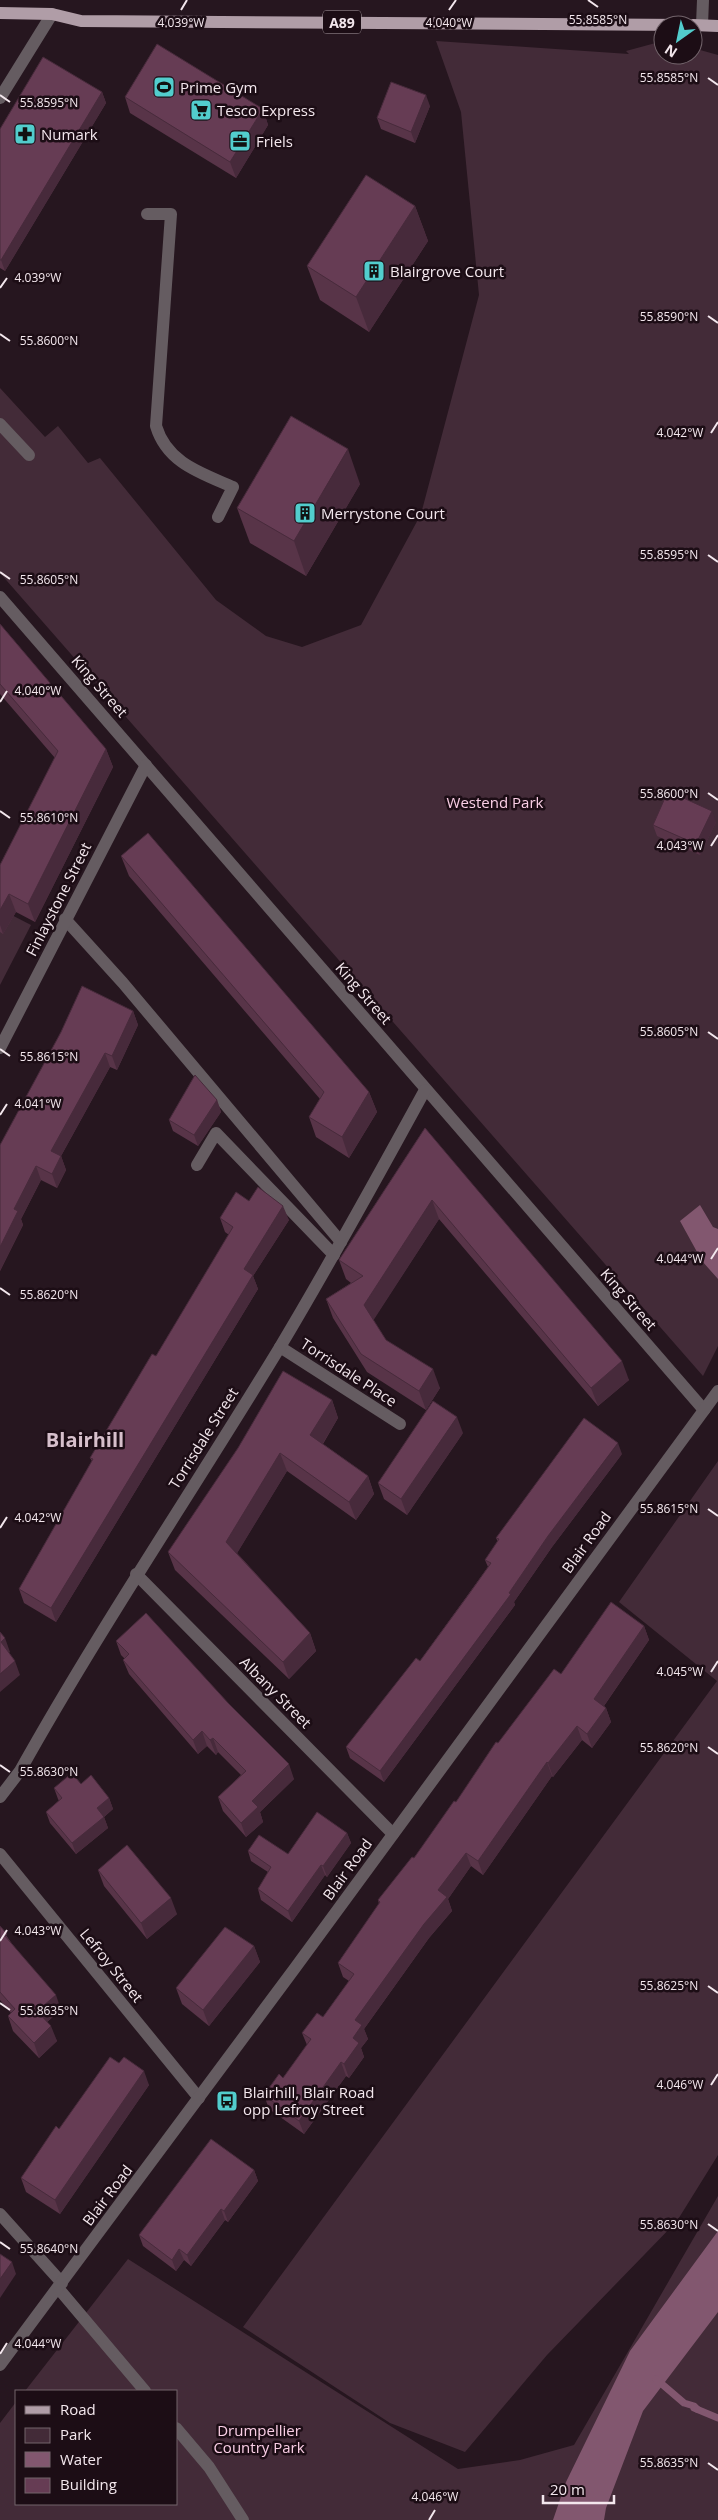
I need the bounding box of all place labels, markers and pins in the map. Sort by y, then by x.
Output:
sports icon: Prime Gym [152,75,176,99]
place label: Prime Gym [180,77,257,97]
supermarket icon: Tesco Express [189,98,213,122]
place label: Tesco Express [217,100,315,120]
pharmacy icon: Numark [13,122,37,146]
place label: Numark [41,124,98,144]
office icon: Friels [228,129,252,153]
place label: Friels [256,131,293,151]
building icon: Blairgrove Court [362,259,386,283]
place label: Blairgrove Court [390,261,504,281]
building icon: Merrystone Court [293,501,317,525]
place label: Merrystone Court [321,503,445,523]
place label: Blairhill, Blair Road opp Lefroy Street [243,2082,374,2119]
bus stop icon: Blairhill, Blair Road opp Lefroy Street [215,2089,239,2113]

